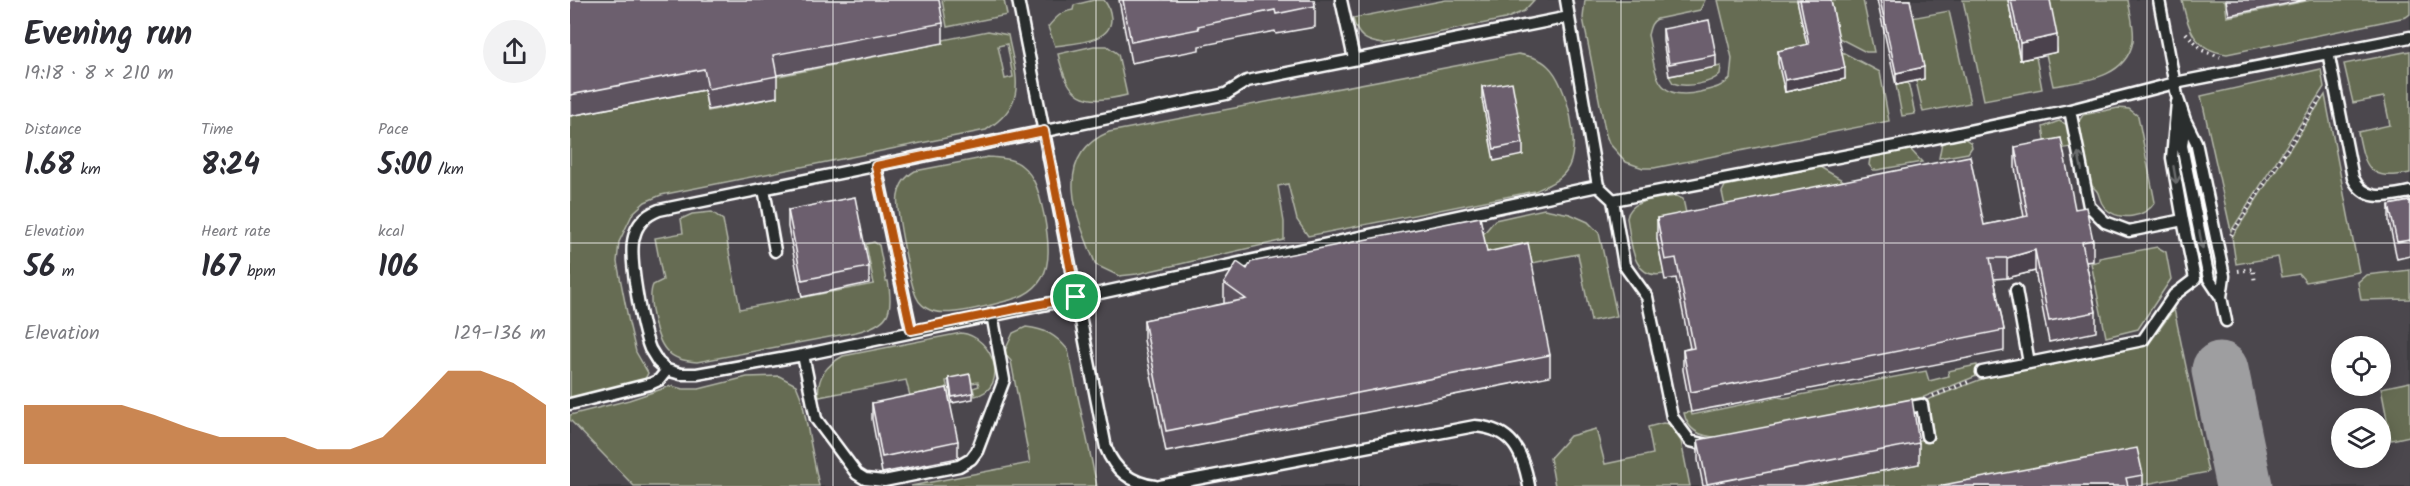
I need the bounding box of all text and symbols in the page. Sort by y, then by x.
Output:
text: Evening run [24,9,192,62]
button: share [483,20,546,83]
text: 19:18 · 8 × 210 m [24,58,174,90]
text: Distance [24,117,82,142]
text: Time [201,117,233,142]
text: Pace [378,117,409,142]
text: 1.68 [24,142,74,190]
text: 8:24 [201,142,260,190]
text: 5:00 [378,142,431,190]
one-way arrow [2074,151,2085,171]
text: km [74,157,101,182]
text: /km [431,157,464,182]
one-way arrow [2170,164,2181,184]
text: Elevation [24,219,85,244]
text: Heart rate [201,219,271,244]
text: kcal [378,219,404,244]
one-way arrow [2196,229,2207,249]
text: 56 [24,244,55,292]
text: 167 [201,244,240,292]
text: 106 [378,244,419,292]
text: m [55,259,75,284]
text: bpm [240,259,276,284]
pin [1050,271,1101,322]
icon: arrive [1059,280,1092,313]
text: Elevation [24,318,100,350]
text: 129–136 m [453,318,546,350]
map controls [2331,336,2391,468]
button: locate [2331,336,2391,396]
button: layers [2331,408,2391,468]

